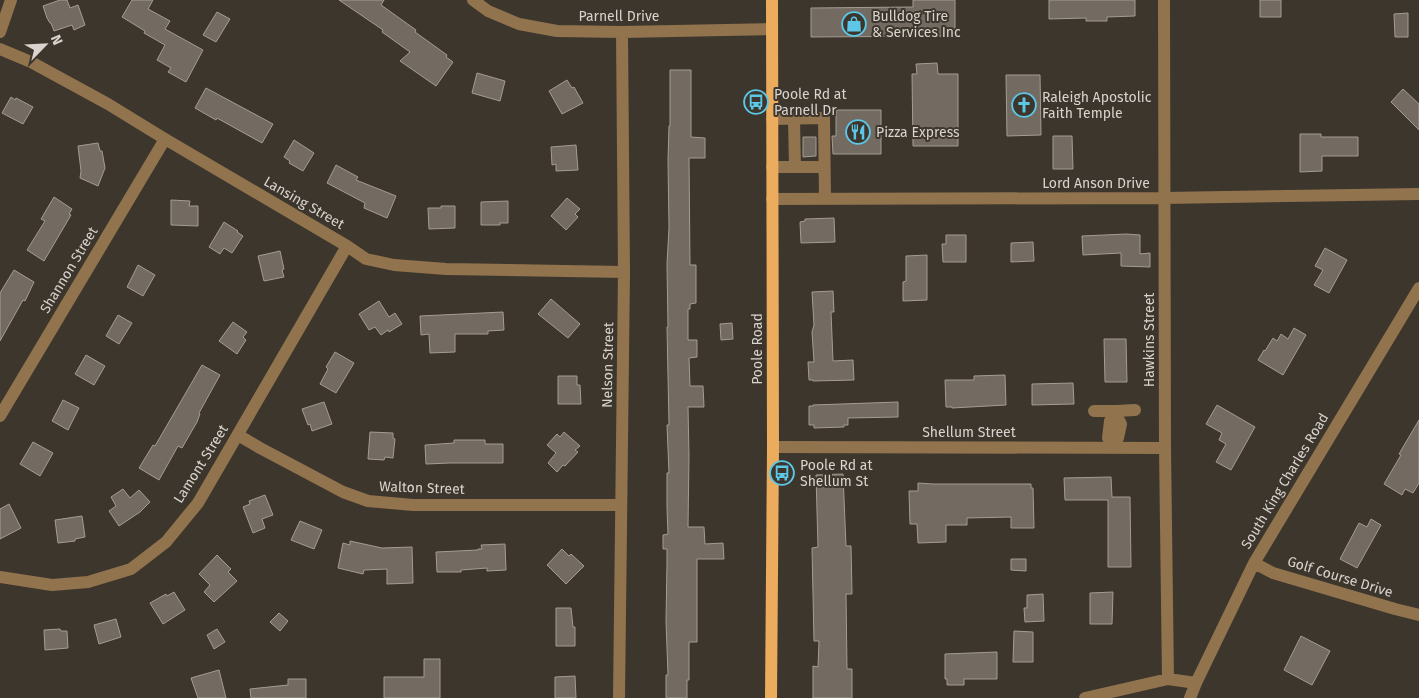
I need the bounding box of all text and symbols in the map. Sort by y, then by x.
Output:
street label: Parnell Drive [579,8,659,25]
place label: Bulldog Tire & Services Inc [872,8,961,41]
shop icon: Bulldog Tire & Services Inc [841,11,867,37]
north arrow [20,20,70,70]
text: N [47,32,66,48]
place label: Poole Rd at Parnell Dr [774,86,847,119]
bus stop icon: Poole Rd at Parnell Dr [743,89,769,115]
place label: Raleigh Apostolic Faith Temple [1042,89,1152,122]
church icon: Raleigh Apostolic Faith Temple [1011,92,1037,118]
restaurant icon: Pizza Express [845,119,871,145]
place label: Pizza Express [876,124,960,141]
street label: Lansing Street [261,173,348,233]
street label: Lord Anson Drive [1042,175,1150,192]
street label: Shannon Street [36,223,102,316]
street label: Hawkins Street [1141,292,1158,387]
street label: Poole Road [749,313,766,385]
street label: Nelson Street [599,321,617,408]
street label: South King Charles Road [1238,410,1332,552]
street label: Lamont Street [170,421,232,506]
street label: Shellum Street [922,424,1017,441]
place label: Poole Rd at Shellum St [800,457,873,490]
bus stop icon: Poole Rd at Shellum St [769,460,795,486]
street label: Walton Street [379,478,466,498]
street label: Golf Course Drive [1285,553,1395,601]

